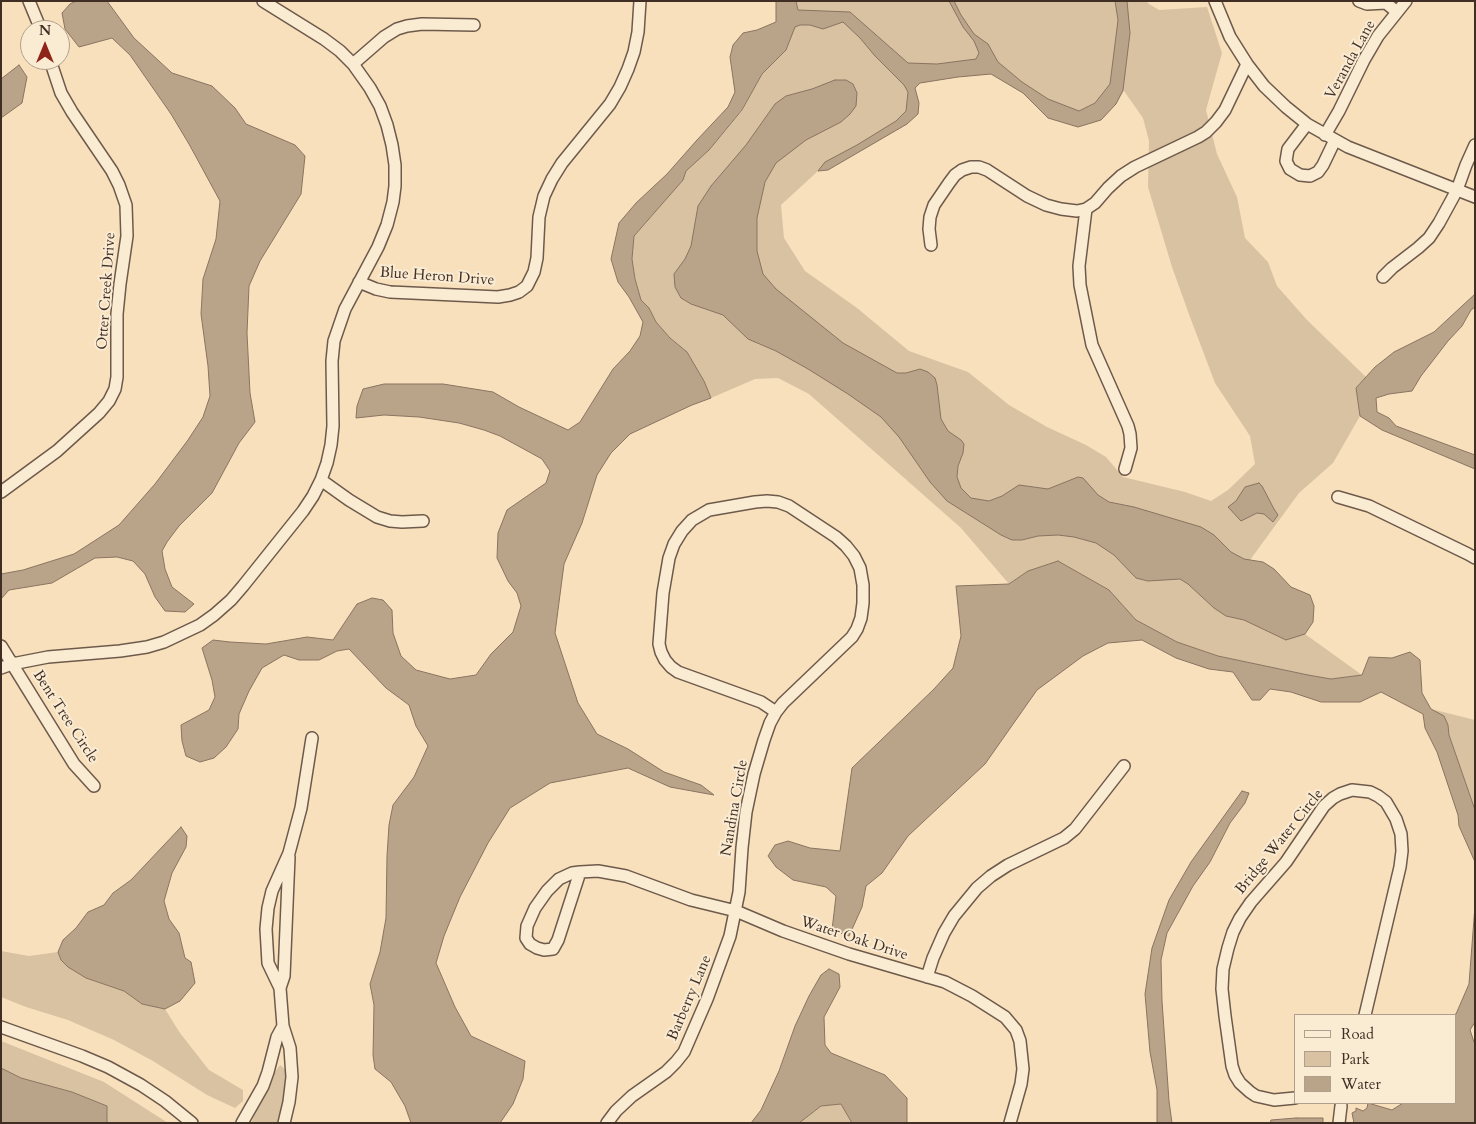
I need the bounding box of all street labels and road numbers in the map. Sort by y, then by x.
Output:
street label: Veranda Lane [1322,17,1380,103]
street label: Otter Creek Drive [94,232,120,350]
street label: Blue Heron Drive [379,264,495,290]
street label: Bent Tree Circle [28,667,102,767]
street label: Nandina Circle [718,758,752,858]
street label: Bridge Water Circle [1232,786,1328,898]
street label: Water Oak Drive [798,913,910,965]
street label: Barberry Lane [664,953,716,1043]

